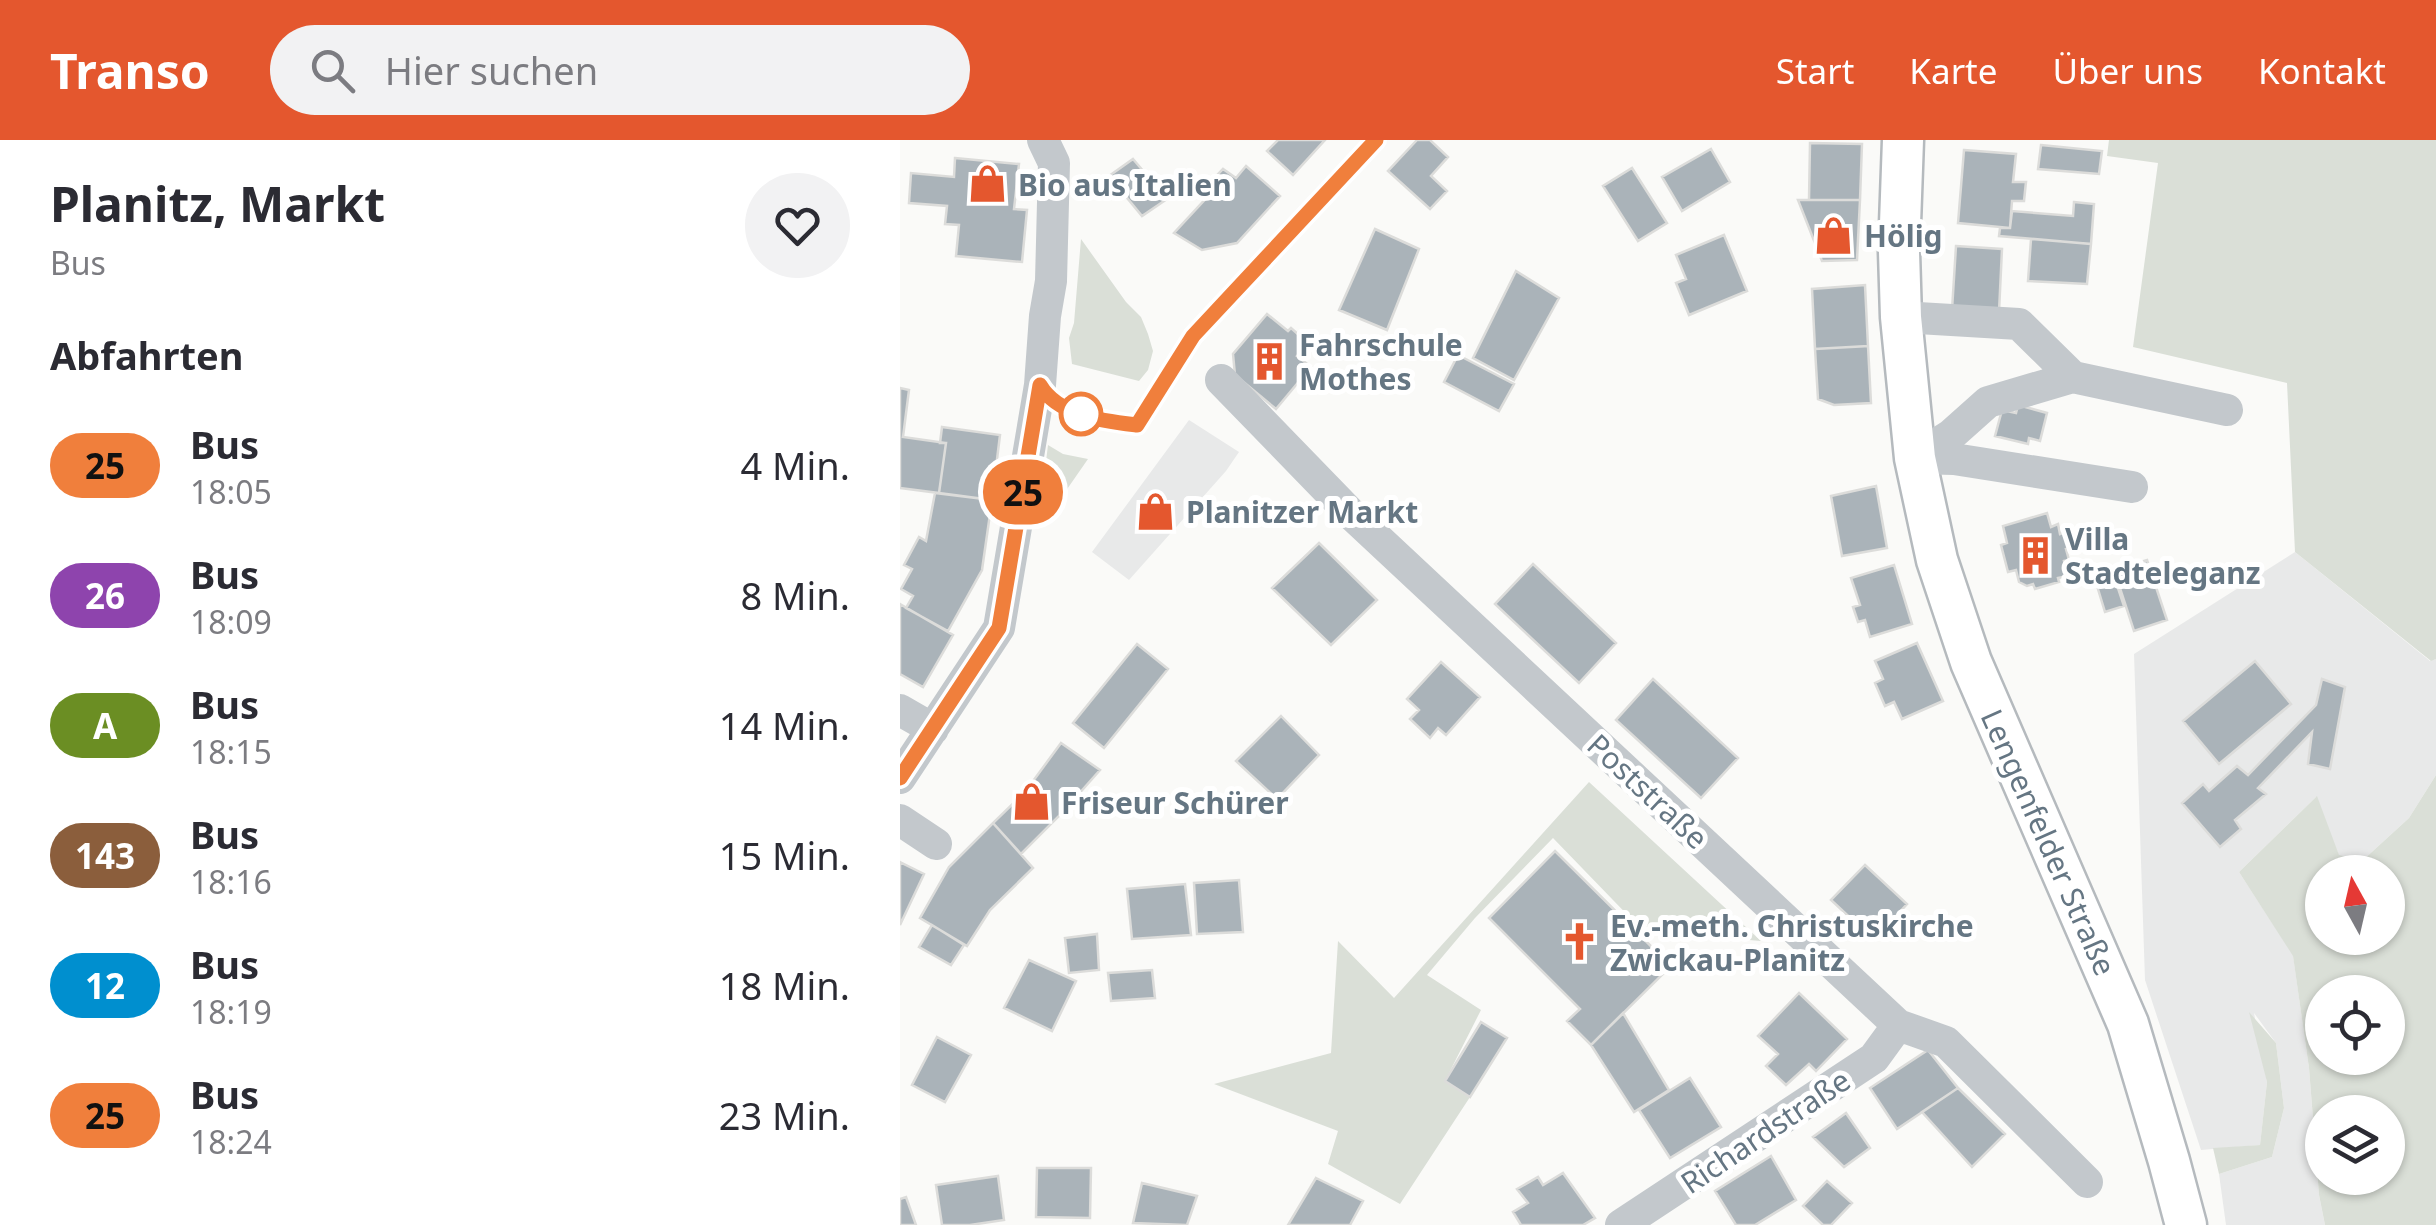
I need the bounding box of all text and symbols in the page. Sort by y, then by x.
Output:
search box [270,25,970,115]
text: Transo [50,38,210,103]
icon: search [305,43,360,98]
text: Hier suchen [385,44,598,96]
text: Start [1776,47,1854,94]
text: Karte [1909,47,1997,94]
text: Über uns [2052,47,2203,94]
text: Kontakt [2258,47,2386,94]
shop icon: Bio aus Italien [967,163,1009,205]
place label: Bio aus Italien [1018,164,1232,205]
text: Planitz, Markt [50,171,385,236]
button: heart [745,173,850,278]
shop icon: Hölig [1813,214,1855,256]
place label: Hölig [1864,215,1943,256]
text: Bus [50,241,106,284]
place label: Fahrschule Mothes [1299,324,1463,399]
text: Abfahrten [50,329,243,381]
building icon: Fahrschule Mothes [1248,340,1290,382]
unlabelled marker [1060,393,1102,435]
text: Bus [190,418,259,470]
text: 4 Min. [740,439,850,491]
text: 25 [85,442,125,489]
line badge: 25 [978,460,1068,524]
text: 25 [1003,469,1043,516]
text: 18:05 [190,470,272,513]
shop icon: Planitzer Markt [1135,490,1177,532]
place label: Planitzer Markt [1186,491,1418,532]
place label: Villa Stadteleganz [2065,518,2260,593]
building icon: Villa Stadteleganz [2014,534,2056,576]
text: Bus [190,548,259,600]
text: 8 Min. [740,569,850,621]
text: 26 [85,572,125,619]
text: 18:09 [190,600,272,643]
text: Bus [190,678,259,730]
text: 14 Min. [719,699,850,751]
text: A [93,702,117,749]
street label: Lengenfelder Straße [1972,702,2126,982]
street label: Poststraße [1579,724,1717,858]
text: 18:15 [190,730,272,773]
shop icon: Friseur Schürer [1010,781,1052,823]
place label: Friseur Schürer [1061,782,1289,823]
text: Bus [190,808,259,860]
text: 15 Min. [719,829,850,881]
text: 143 [75,832,135,879]
north arrow [2305,855,2405,955]
map controls [2305,855,2405,1195]
text: 18:16 [190,860,272,903]
place label: Ev.-meth. Christuskirche Zwickau-Planitz [1610,905,1974,980]
church icon: Ev.-meth. Christuskirche Zwickau-Planitz [1559,921,1601,963]
text: Bus [190,938,259,990]
text: 18 Min. [719,959,850,1011]
text: 12 [85,962,125,1009]
button: locate [2305,975,2405,1075]
text: 18:19 [190,990,272,1033]
street label: Richardstraße [1672,1059,1858,1203]
text: Bus [190,1068,259,1120]
text: 23 Min. [719,1089,850,1141]
text: 25 [85,1092,125,1139]
button: layers [2305,1095,2405,1195]
text: 18:24 [190,1120,272,1163]

